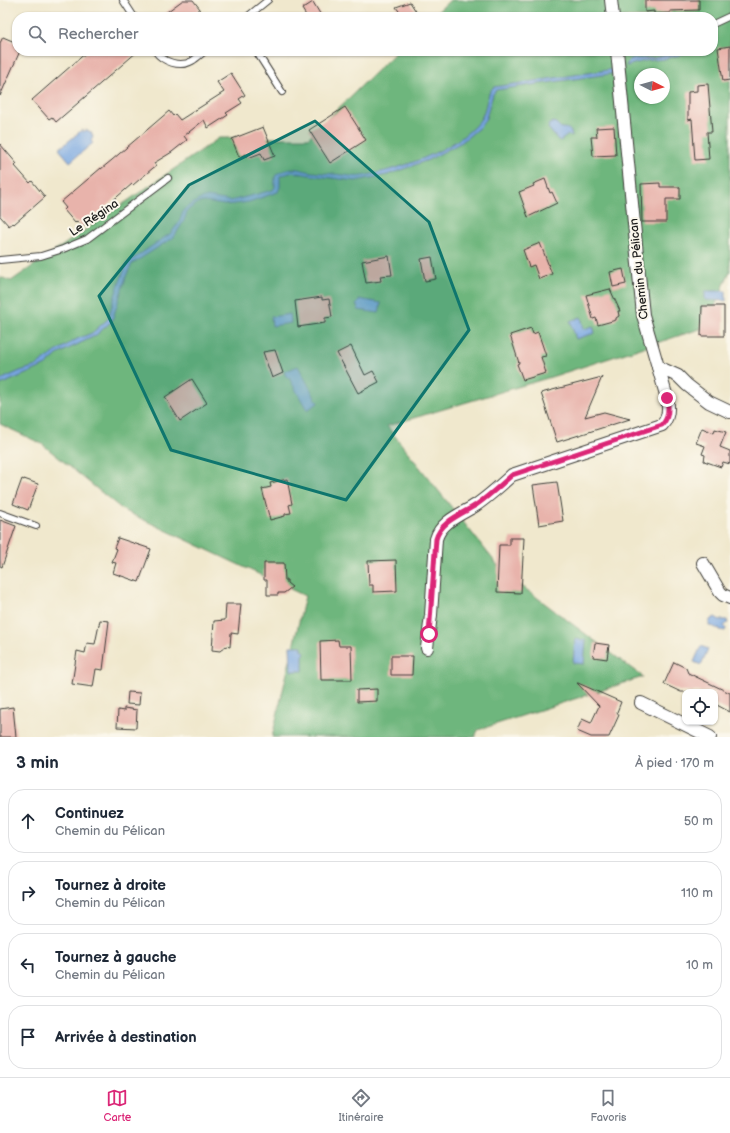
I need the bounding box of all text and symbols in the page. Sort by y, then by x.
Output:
search box [12,12,718,56]
icon: search [26,23,48,45]
text: Rechercher [58,25,138,44]
north arrow [634,68,670,104]
street label: Le Régina [67,196,122,240]
street label: Chemin du Pélican [626,217,652,320]
route end [658,389,676,407]
route start [420,625,438,643]
map controls [682,689,718,725]
button: locate [682,689,718,725]
text: 3 min [16,753,59,773]
text: À pied · 170 m [635,755,714,771]
text: Continuez [55,804,124,823]
icon: ahead [17,810,39,832]
text: 50 m [684,813,713,829]
text: Chemin du Pélican [55,823,165,839]
text: Tournez à droite [55,876,166,895]
icon: right [17,882,39,904]
text: 110 m [681,885,713,901]
text: Chemin du Pélican [55,895,165,911]
text: Tournez à gauche [55,948,176,967]
icon: left [17,954,39,976]
text: 10 m [686,957,713,973]
text: Chemin du Pélican [55,967,165,983]
icon: arrive [17,1026,39,1048]
text: Arrivée à destination [55,1028,197,1047]
tab: Carte [104,1087,131,1124]
tab: Itinéraire [338,1087,383,1124]
tab: Favoris [591,1087,626,1124]

